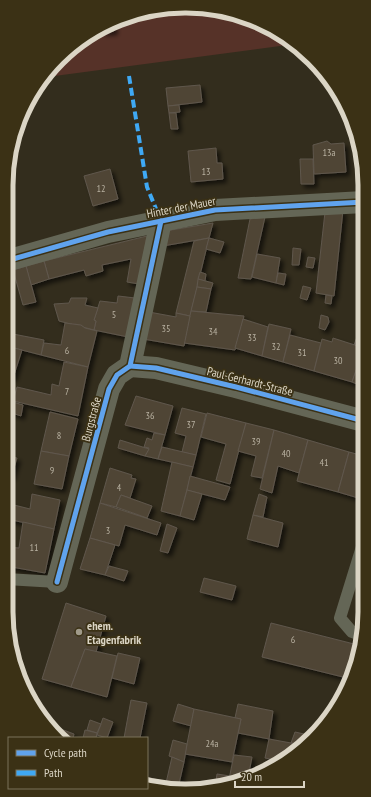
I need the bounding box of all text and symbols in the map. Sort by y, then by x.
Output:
house number: 13a [323,146,336,159]
house number: 13 [202,165,211,178]
house number: 12 [97,182,106,195]
street label: Hinter der Mauer [145,193,218,221]
house number: 5 [112,308,116,321]
house number: 35 [162,322,171,335]
house number: 34 [209,325,218,338]
house number: 33 [248,331,257,344]
house number: 32 [272,340,281,353]
house number: 6 [65,344,70,357]
house number: 31 [298,346,307,359]
house number: 30 [334,354,343,367]
street label: Paul-Gerhardt-Straße [206,363,295,399]
house number: 7 [65,385,69,398]
street label: Burgstraße [78,395,104,443]
house number: 36 [146,409,155,422]
house number: 37 [187,418,196,431]
house number: 8 [57,429,61,442]
house number: 39 [252,435,261,448]
house number: 40 [282,447,291,460]
house number: 41 [320,456,329,469]
house number: 9 [50,464,54,477]
house number: 4 [117,481,122,494]
house number: 3 [106,524,110,537]
house number: 11 [30,541,39,554]
place label: ehem. Etagenfabrik [87,618,141,647]
marker: ehem. Etagenfabrik [74,627,84,637]
house number: 6 [291,633,296,646]
legend [8,737,148,789]
house number: 24a [206,737,219,750]
text: Cycle path [44,745,87,760]
scale bar [235,763,304,789]
text: Path [44,765,62,780]
text: 20 m [241,769,262,784]

